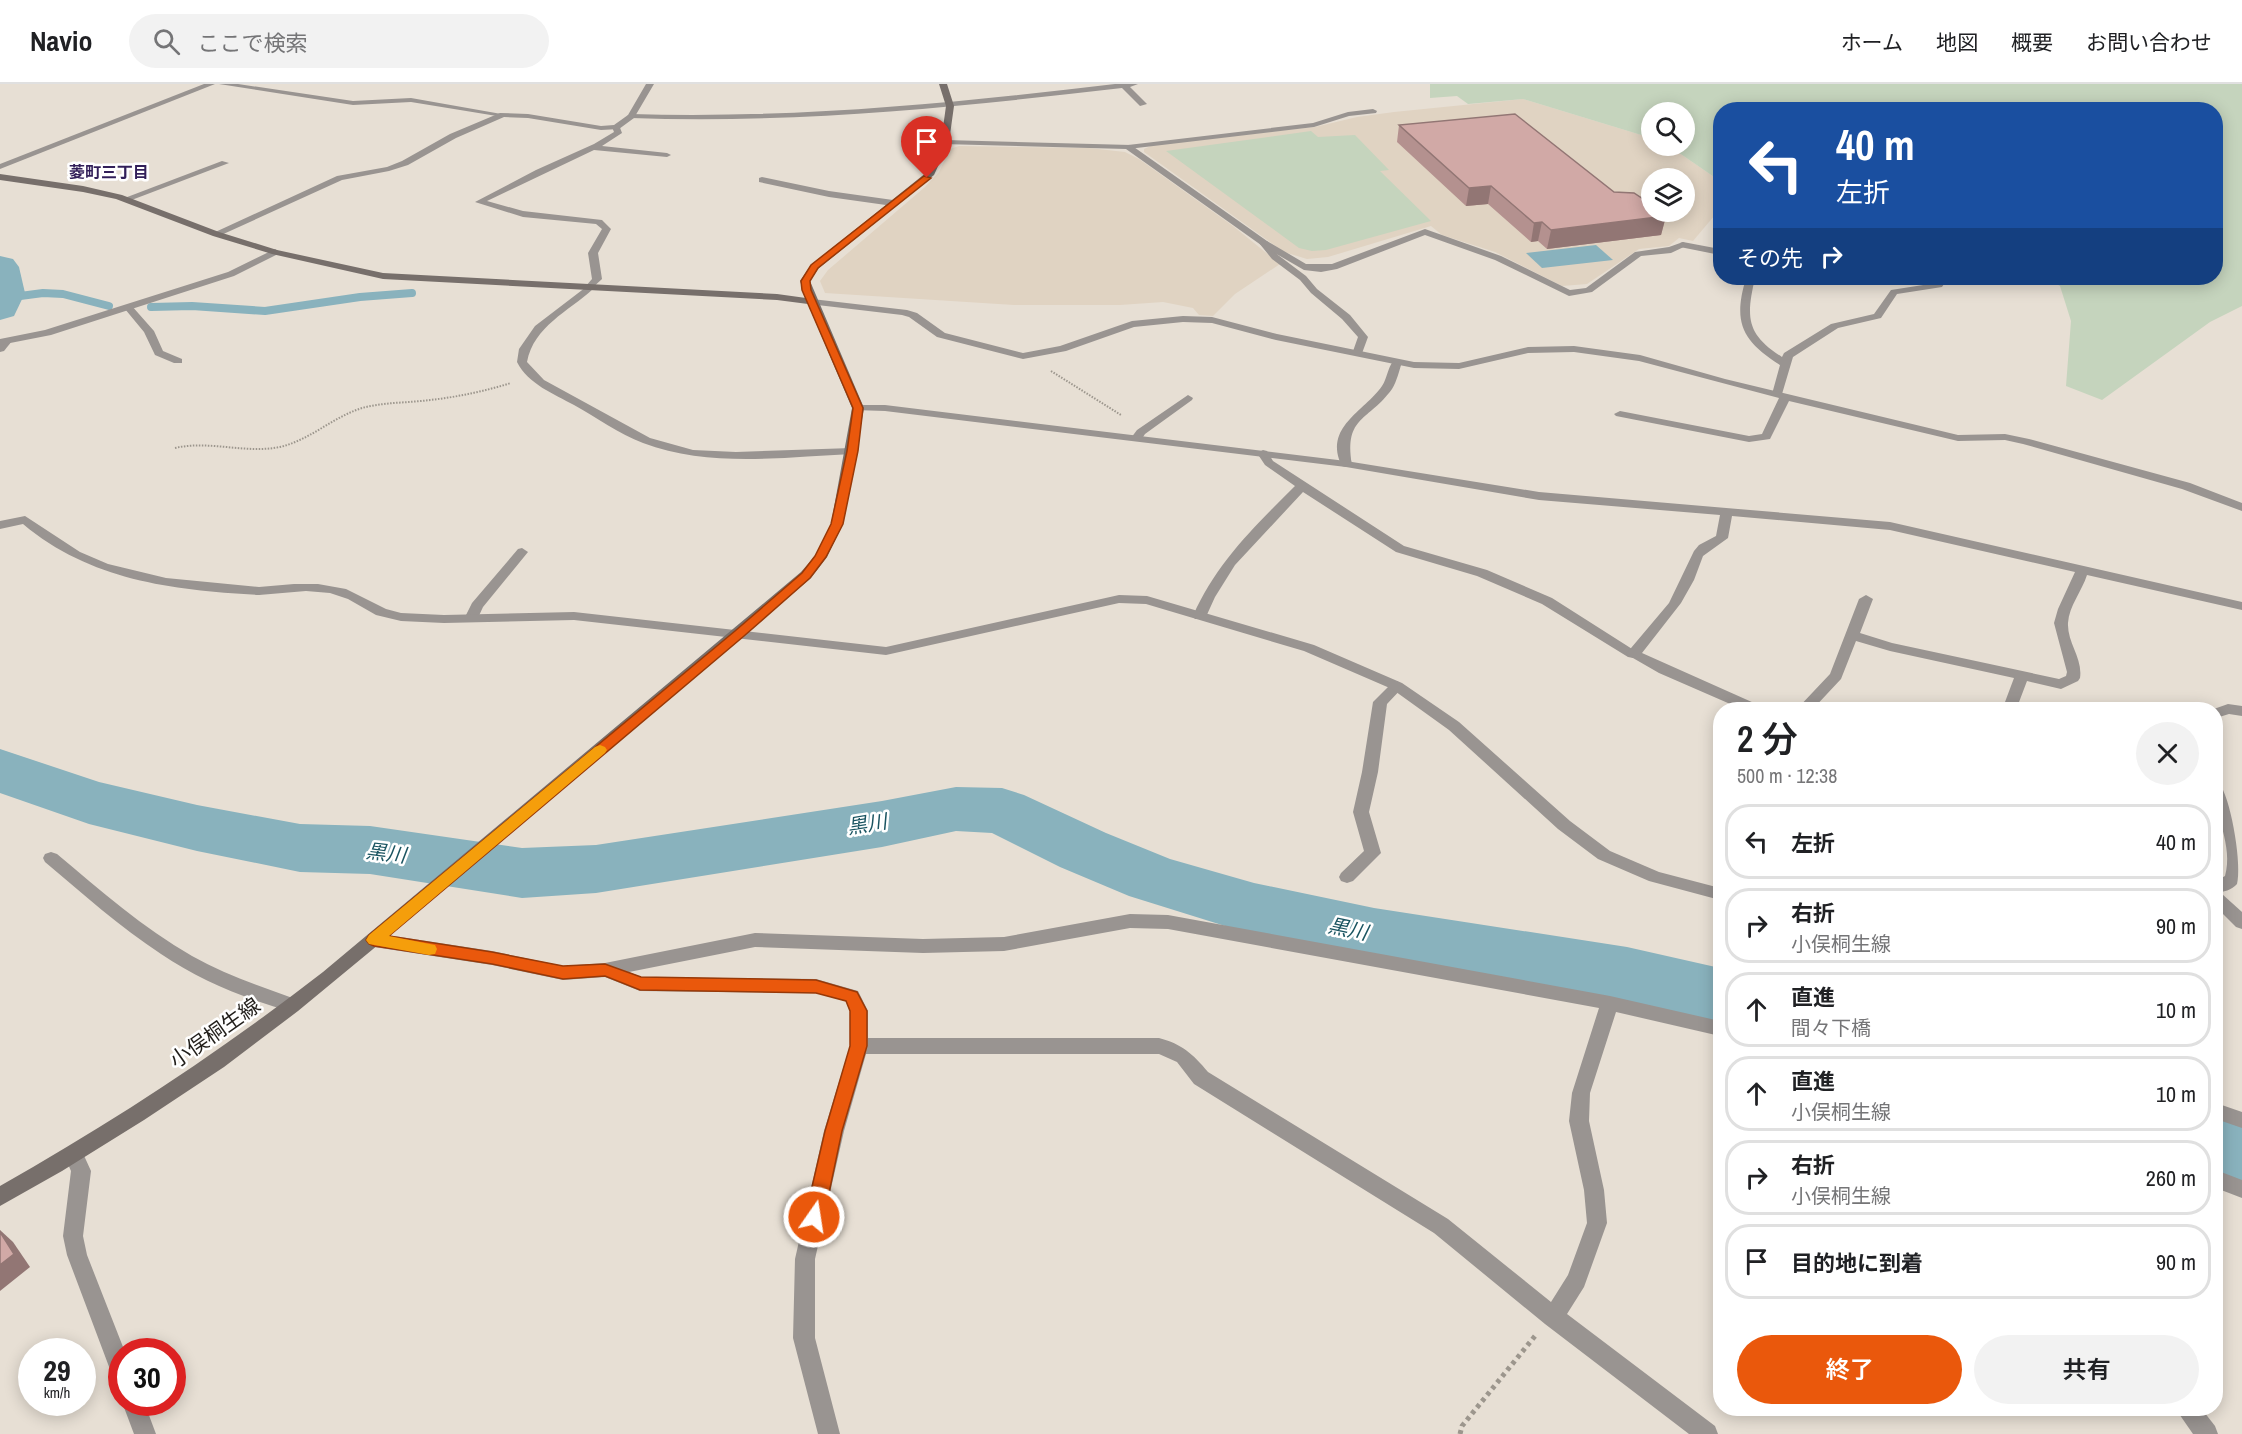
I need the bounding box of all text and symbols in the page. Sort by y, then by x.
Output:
search box [129,14,549,68]
text: Navio [30,22,93,60]
icon: search [150,25,183,58]
text: ここで検索 [198,28,308,58]
text: ホーム [1841,28,1903,57]
text: 地図 [1936,28,1978,57]
text: 概要 [2011,28,2053,57]
text: お問い合わせ [2086,28,2212,57]
map controls [1641,102,1695,222]
button: search [1641,102,1695,156]
pin [901,116,952,178]
text: 40 m [1836,117,1915,173]
icon: arrive [910,125,943,158]
icon: left [1737,126,1815,204]
district label: 菱町三丁目 [69,161,149,183]
button: layers [1641,168,1695,222]
text: 左折 [1836,174,1890,210]
icon: right [1815,240,1848,273]
text: その先 [1737,243,1803,273]
text: 2 分 [1737,715,1798,763]
button: close [2136,722,2199,785]
text: 500 m · 12:38 [1737,762,1837,789]
water label: 黒川 [845,807,891,840]
icon: left [1740,825,1773,858]
text: 40 m [2156,827,2196,857]
text: 左折 [1791,828,1835,858]
water label: 黒川 [365,837,410,869]
text: 右折 [1791,898,1835,928]
icon: right [1740,909,1773,942]
water label: 黒川 [1326,911,1372,946]
text: 90 m [2156,911,2196,941]
text: 小俣桐生線 [1791,930,1891,957]
text: 直進 [1791,982,1835,1012]
street label: 小俣桐生線 [163,991,266,1075]
icon: ahead [1740,993,1773,1026]
text: 10 m [2156,995,2196,1025]
text: 間々下橋 [1791,1014,1871,1041]
text: 直進 [1791,1066,1835,1096]
icon: ahead [1740,1077,1773,1110]
text: 10 m [2156,1079,2196,1109]
text: 小俣桐生線 [1791,1098,1891,1125]
text: 右折 [1791,1150,1835,1180]
icon: right [1740,1161,1773,1194]
text: 260 m [2146,1163,2196,1193]
text: 小俣桐生線 [1791,1182,1891,1209]
position arrow [782,1185,846,1249]
icon: arrive [1740,1245,1773,1278]
text: 90 m [2156,1247,2196,1277]
text: 目的地に到着 [1791,1248,1923,1278]
button: 終了 [1737,1335,1962,1404]
button: 共有 [1974,1335,2199,1404]
speed limit sign: 30 [108,1338,186,1416]
text: 29 [43,1350,71,1390]
text: km/h [44,1382,70,1403]

